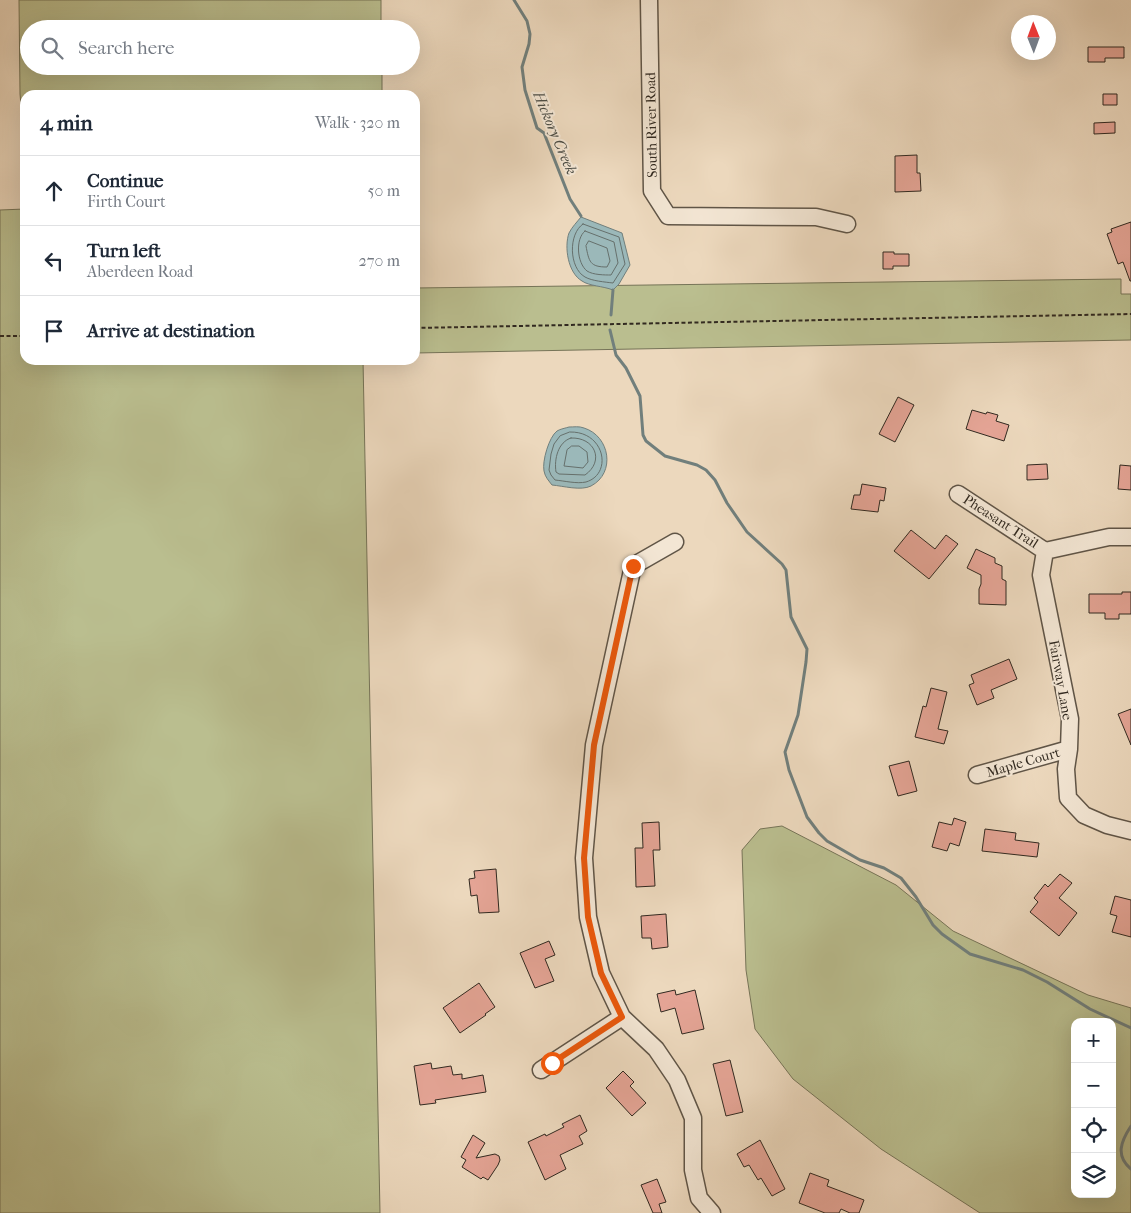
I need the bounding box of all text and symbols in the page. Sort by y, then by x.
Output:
north arrow [1011,15,1056,60]
search box [20,20,420,75]
icon: search [38,34,66,62]
text: Search here [78,37,174,59]
street label: South River Road [642,72,661,178]
water label: Hickory Creek [529,88,581,178]
text: 4 min [40,111,93,135]
text: Walk · 320 m [315,113,400,132]
text: Continue [87,170,163,192]
icon: ahead [40,177,68,205]
text: 50 m [368,181,400,200]
text: Firth Court [87,192,166,211]
text: Turn left [87,240,161,262]
icon: left [40,247,68,275]
text: 270 m [359,251,400,270]
text: Aberdeen Road [87,262,193,281]
icon: arrive [40,317,68,345]
text: Arrive at destination [87,320,255,342]
street label: Pheasant Trail [960,491,1042,552]
route end [622,555,645,578]
street label: Fairway Lane [1045,639,1076,722]
street label: Maple Court [984,744,1062,781]
map controls [1071,1018,1116,1198]
button: + [1071,1018,1116,1063]
route start [541,1052,564,1075]
button: − [1071,1063,1116,1108]
button: locate [1071,1108,1116,1153]
button: layers [1071,1153,1116,1198]

